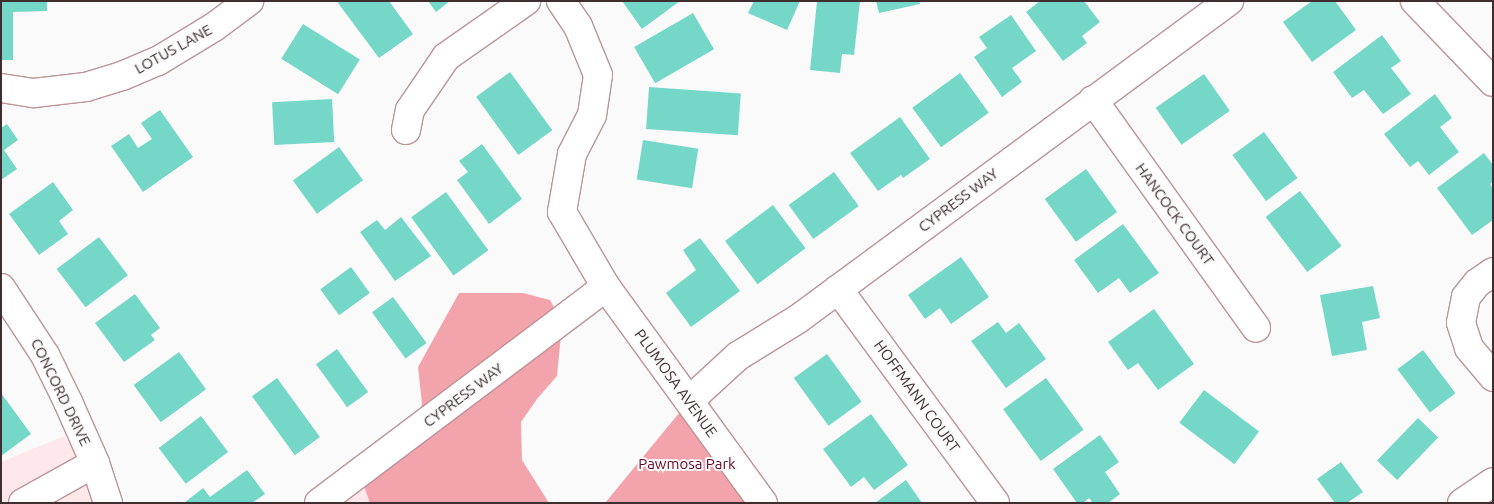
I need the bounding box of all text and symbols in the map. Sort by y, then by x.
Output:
street label: LOTUS LANE [131,20,215,78]
street label: HANCOCK COURT [1132,159,1218,269]
street label: CYPRESS WAY [915,164,1001,236]
street label: PLUMOSA AVENUE [631,326,721,440]
street label: CONCORD DRIVE [27,335,95,449]
street label: HOFFMANN COURT [870,336,964,456]
street label: CYPRESS WAY [420,359,506,431]
park label: Pawmosa Park [638,455,736,473]

